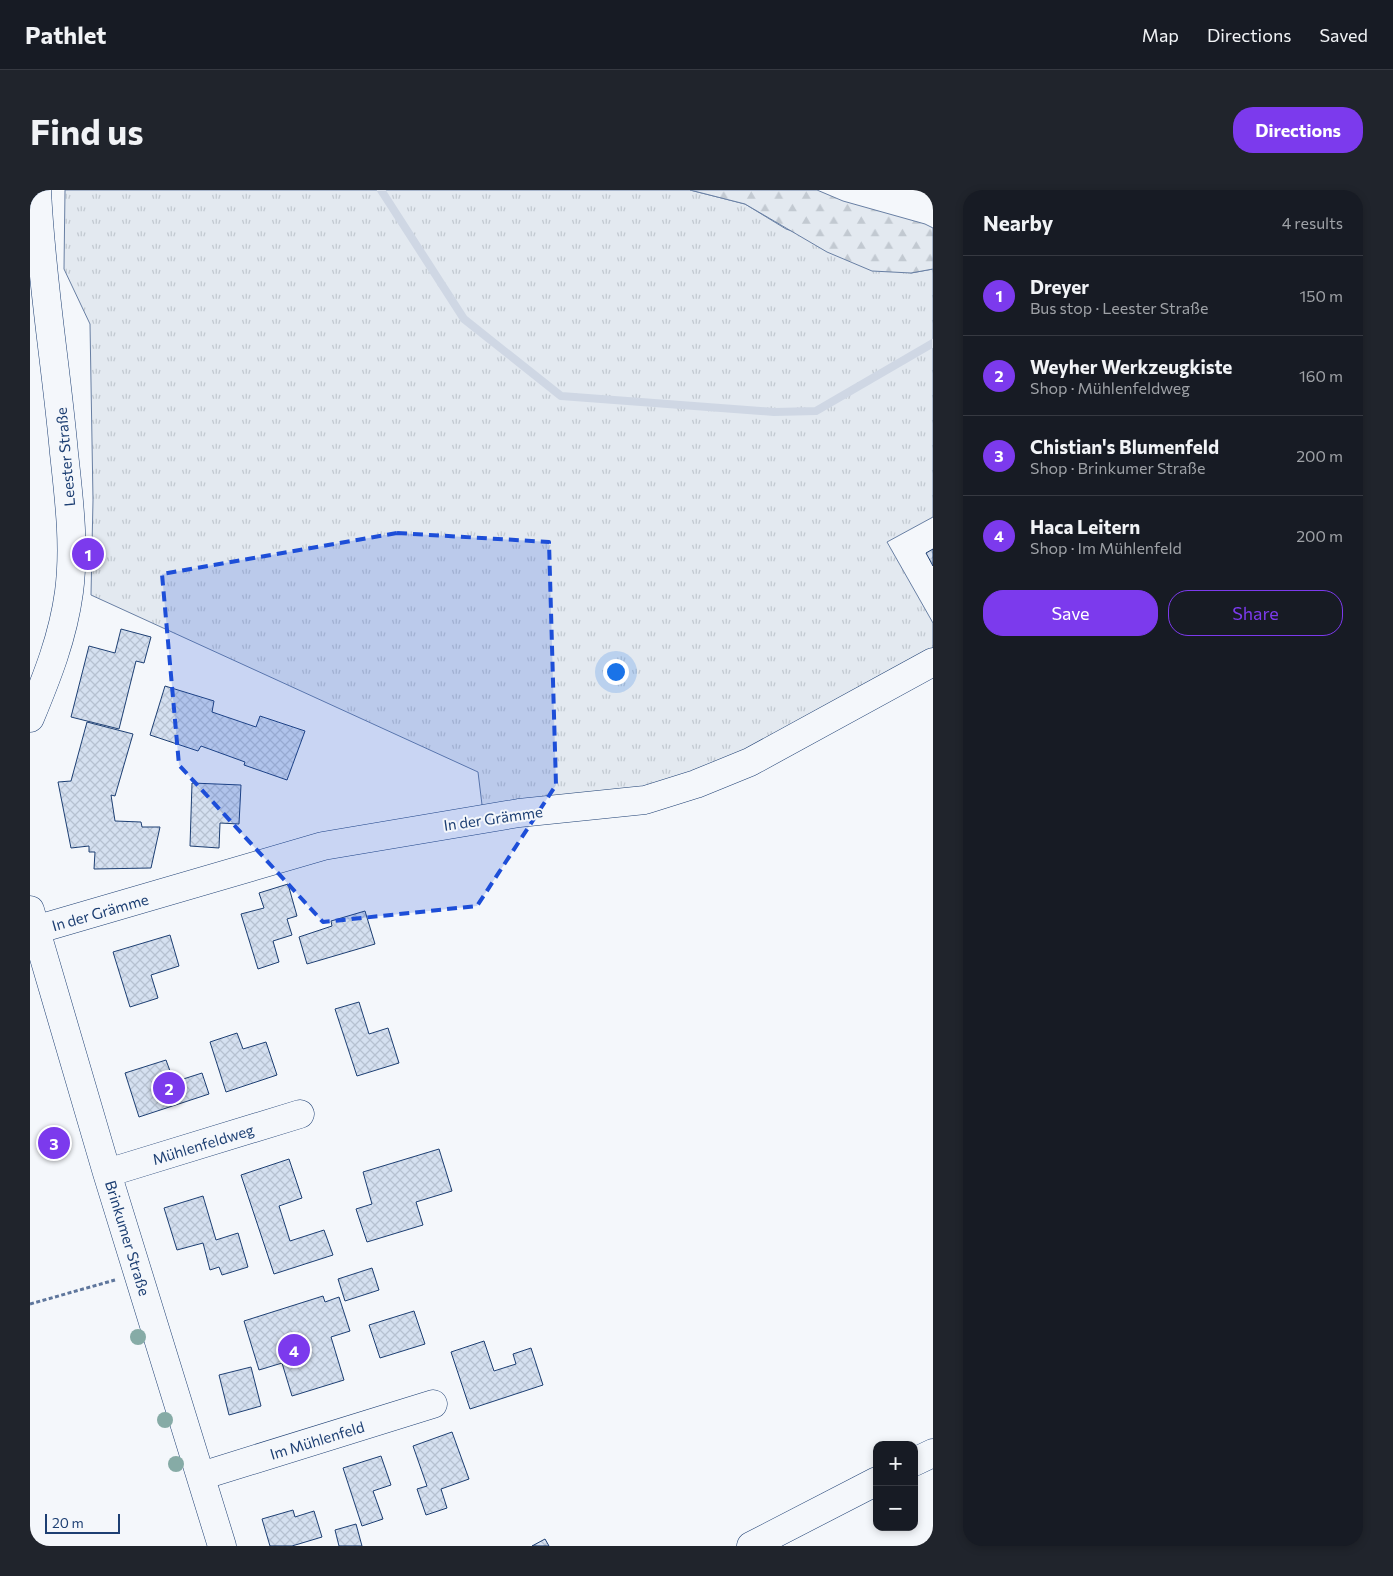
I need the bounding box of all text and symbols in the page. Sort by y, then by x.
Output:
text: Pathlet [25,20,106,49]
text: Map [1142,24,1179,46]
text: Directions [1207,24,1291,46]
text: Saved [1319,24,1368,46]
button: Directions [1233,107,1363,153]
text: Find us [30,109,144,152]
text: Nearby [983,210,1053,235]
text: 4 results [1282,213,1343,232]
text: Dreyer [1030,275,1089,298]
text: 1 [995,286,1003,305]
text: 150 m [1300,286,1343,305]
text: Bus stop · Leester Straße [1030,298,1208,317]
text: Weyher Werkzeugkiste [1030,355,1232,378]
text: 2 [994,366,1004,385]
text: 160 m [1299,366,1343,385]
text: Shop · Mühlenfeldweg [1030,378,1190,397]
street label: Leester Straße [52,407,78,507]
text: Chistian's Blumenfeld [1030,435,1219,458]
text: 3 [994,446,1004,465]
text: 200 m [1296,446,1343,465]
text: Shop · Brinkumer Straße [1030,458,1205,477]
text: Haca Leitern [1030,515,1140,538]
text: 4 [994,526,1004,545]
text: 200 m [1296,526,1343,545]
pin: 1 [72,535,104,573]
text: Shop · Im Mühlenfeld [1030,538,1182,557]
button: Save [983,590,1158,636]
button: Share [1168,590,1343,636]
your location [603,659,629,685]
street label: In der Grämme [442,802,544,834]
street label: In der Grämme [50,890,151,934]
pin: 2 [153,1069,185,1107]
street label: Mühlenfeldweg [150,1120,256,1168]
pin: 3 [38,1124,70,1162]
street label: Brinkumer Straße [102,1178,154,1298]
pin: 4 [278,1331,310,1369]
street label: Im Mühlenfeld [268,1417,366,1463]
map controls [873,1441,918,1531]
button: + [873,1441,918,1486]
button: − [873,1486,918,1531]
scale bar [45,1511,120,1534]
text: 20 m [52,1514,84,1531]

